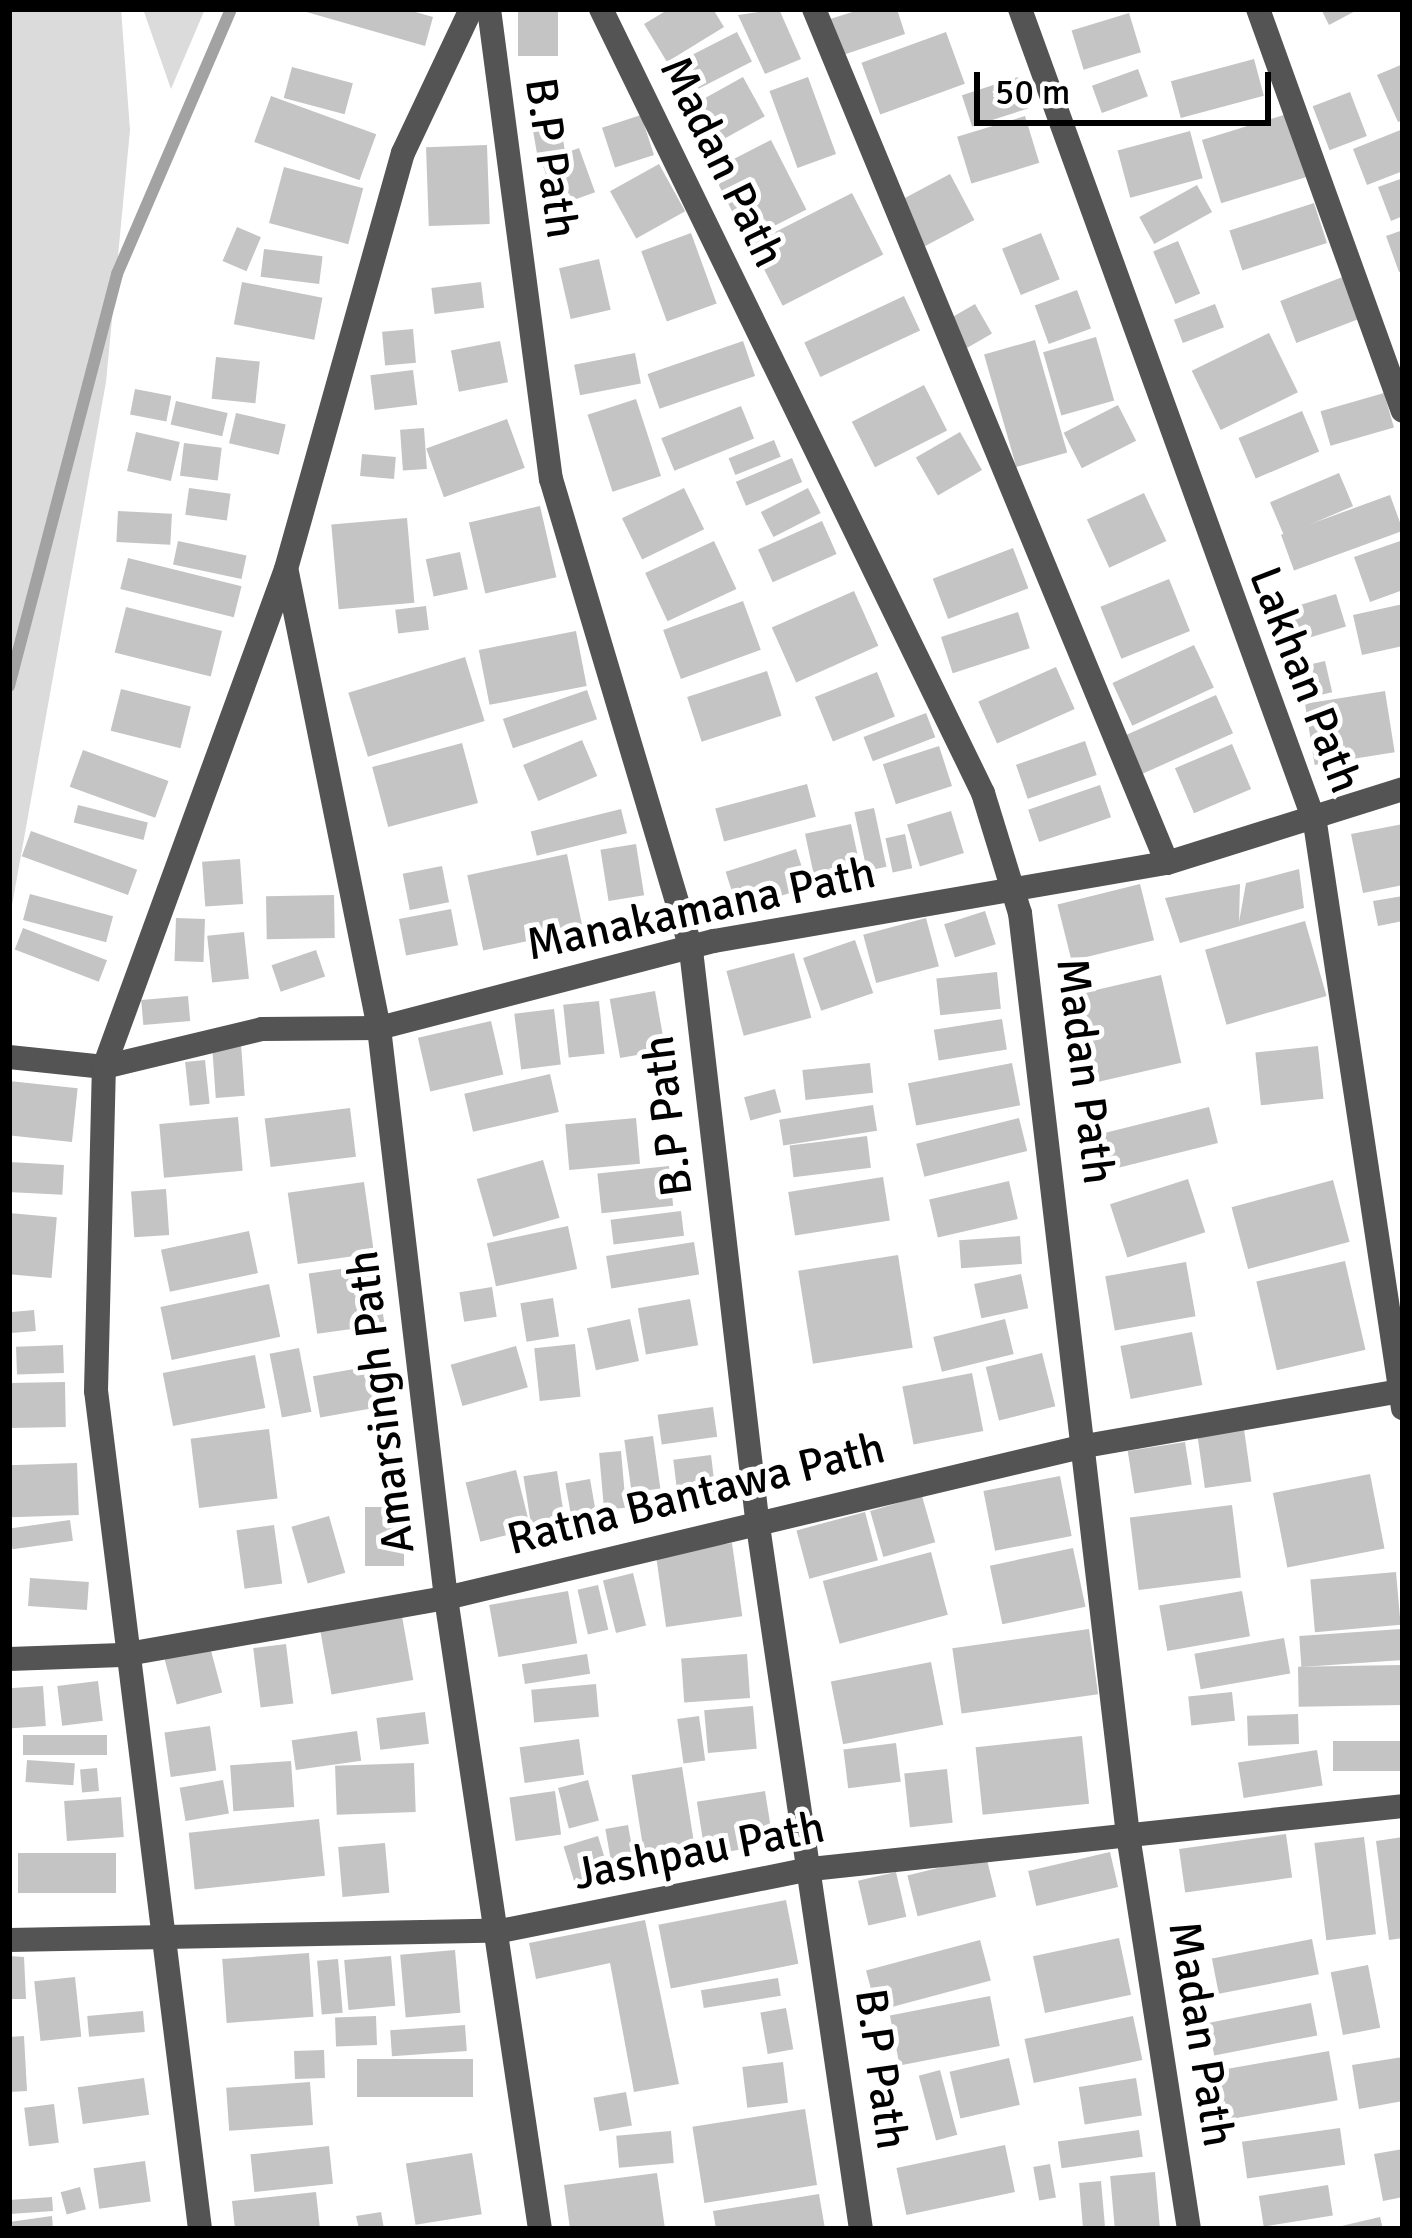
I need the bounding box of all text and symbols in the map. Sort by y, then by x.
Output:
street label: Madan Path [648,48,796,276]
scale bar [980,48,1277,122]
text: 50 m [995,70,1071,115]
street label: B.P Path [513,74,589,242]
street label: Lakhan Path [1237,560,1373,800]
street label: Manakamana Path [522,846,880,972]
street label: Madan Path [1044,955,1126,1187]
street label: B.P Path [631,1032,705,1200]
street label: Amarsingh Path [336,1248,426,1556]
street label: Ratna Bantawa Path [502,1421,890,1567]
street label: Jashpau Path [569,1800,829,1902]
street label: Madan Path [1157,1918,1245,2150]
street label: B.P Path [843,1985,919,2153]

